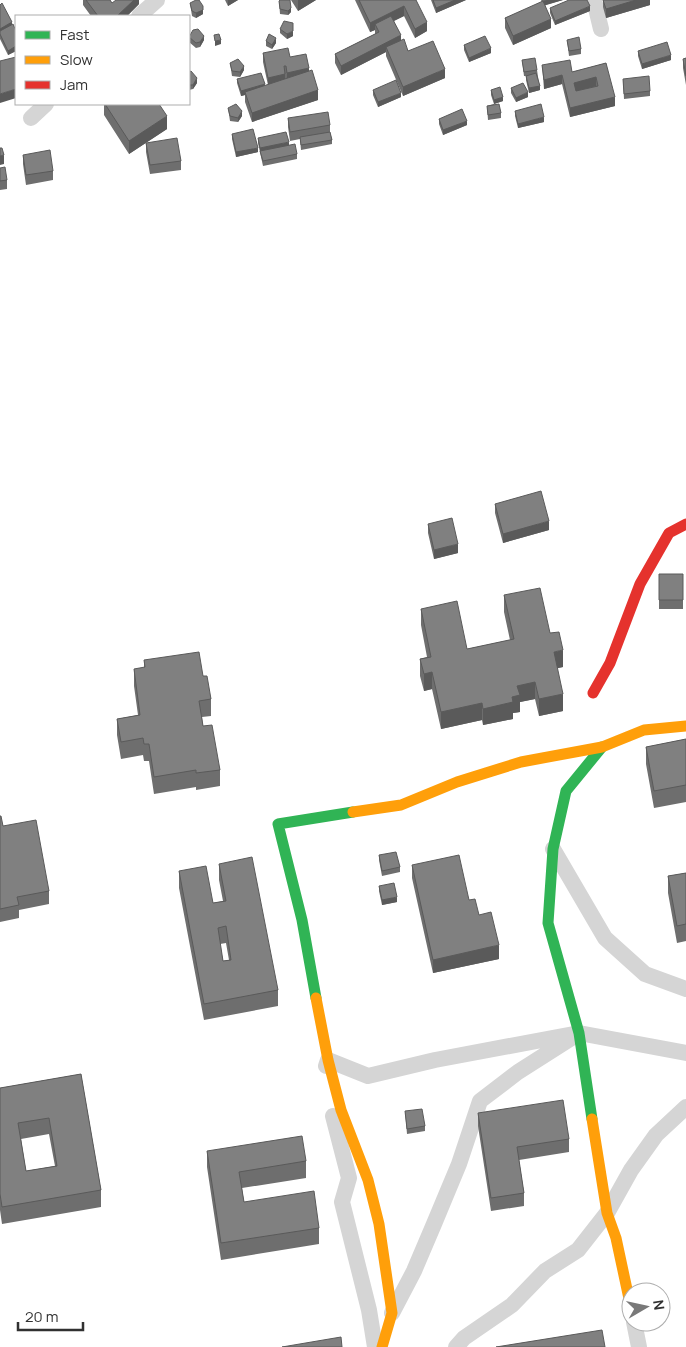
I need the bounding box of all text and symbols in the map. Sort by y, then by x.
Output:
legend [15,15,190,105]
text: Fast [60,24,89,45]
text: Slow [60,49,93,70]
text: Jam [60,74,88,95]
north arrow [621,1282,671,1332]
text: N [649,1298,670,1311]
scale bar [18,1300,82,1332]
text: 20 m [25,1306,58,1327]

